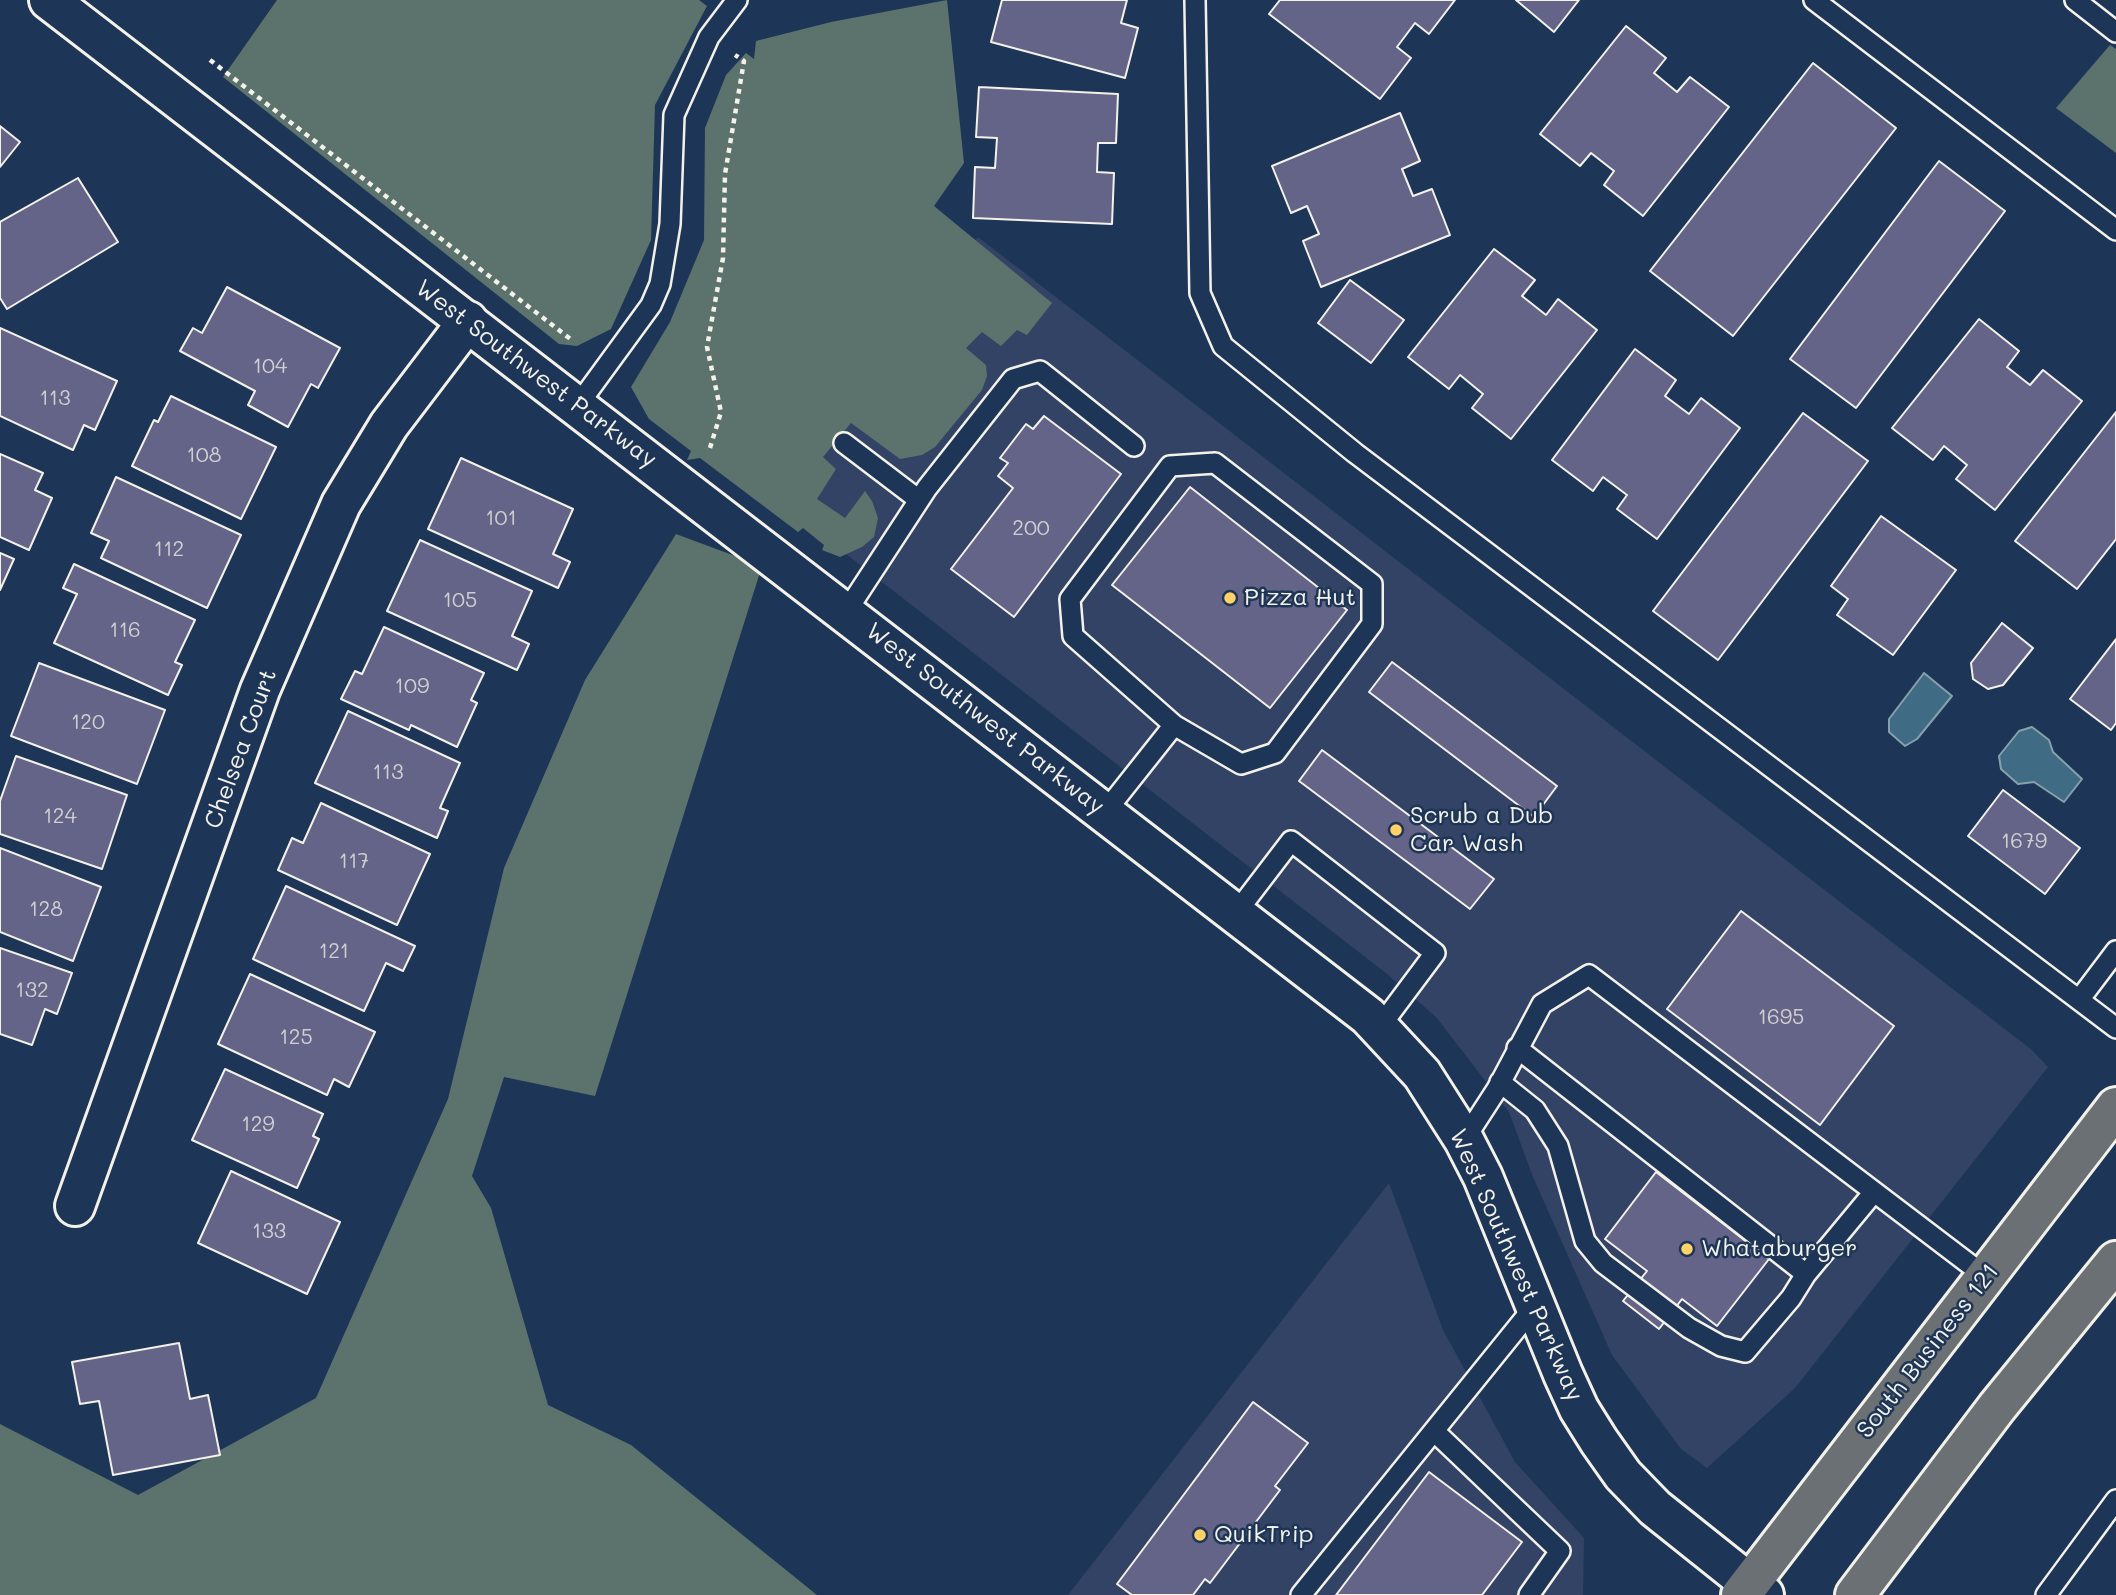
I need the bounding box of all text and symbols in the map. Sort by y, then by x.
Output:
street label: West Southwest Parkway [410,274,662,474]
house number: 104 [253,354,287,380]
house number: 113 [39,386,71,412]
house number: 108 [186,443,222,469]
house number: 101 [485,506,517,532]
house number: 200 [1012,516,1050,542]
house number: 112 [154,537,184,563]
place label: Pizza Hut [1244,584,1356,612]
house number: 105 [443,588,477,614]
marker: Pizza Hut [1222,590,1238,606]
street label: West Southwest Parkway [860,617,1110,821]
house number: 116 [109,618,141,644]
street label: Chelsea Court [199,665,283,833]
house number: 109 [395,674,429,700]
house number: 120 [71,710,105,736]
house number: 113 [372,760,404,786]
place label: Scrub a Dub Car Wash [1410,802,1553,858]
house number: 124 [43,804,77,830]
marker: Scrub a Dub Car Wash [1388,822,1404,838]
house number: 1679 [2001,829,2047,855]
house number: 117 [339,849,369,875]
house number: 128 [29,897,63,923]
house number: 121 [319,939,349,965]
house number: 132 [15,978,49,1004]
house number: 1695 [1758,1005,1804,1031]
house number: 125 [279,1025,313,1051]
house number: 129 [241,1112,275,1138]
street label: West Southwest Parkway [1443,1125,1589,1405]
house number: 133 [252,1219,286,1245]
place label: Whataburger [1701,1235,1857,1263]
marker: Whataburger [1679,1241,1695,1257]
street label: South Business 121 [1851,1258,2005,1444]
place label: QuikTrip [1214,1521,1314,1549]
marker: QuikTrip [1192,1527,1208,1543]

